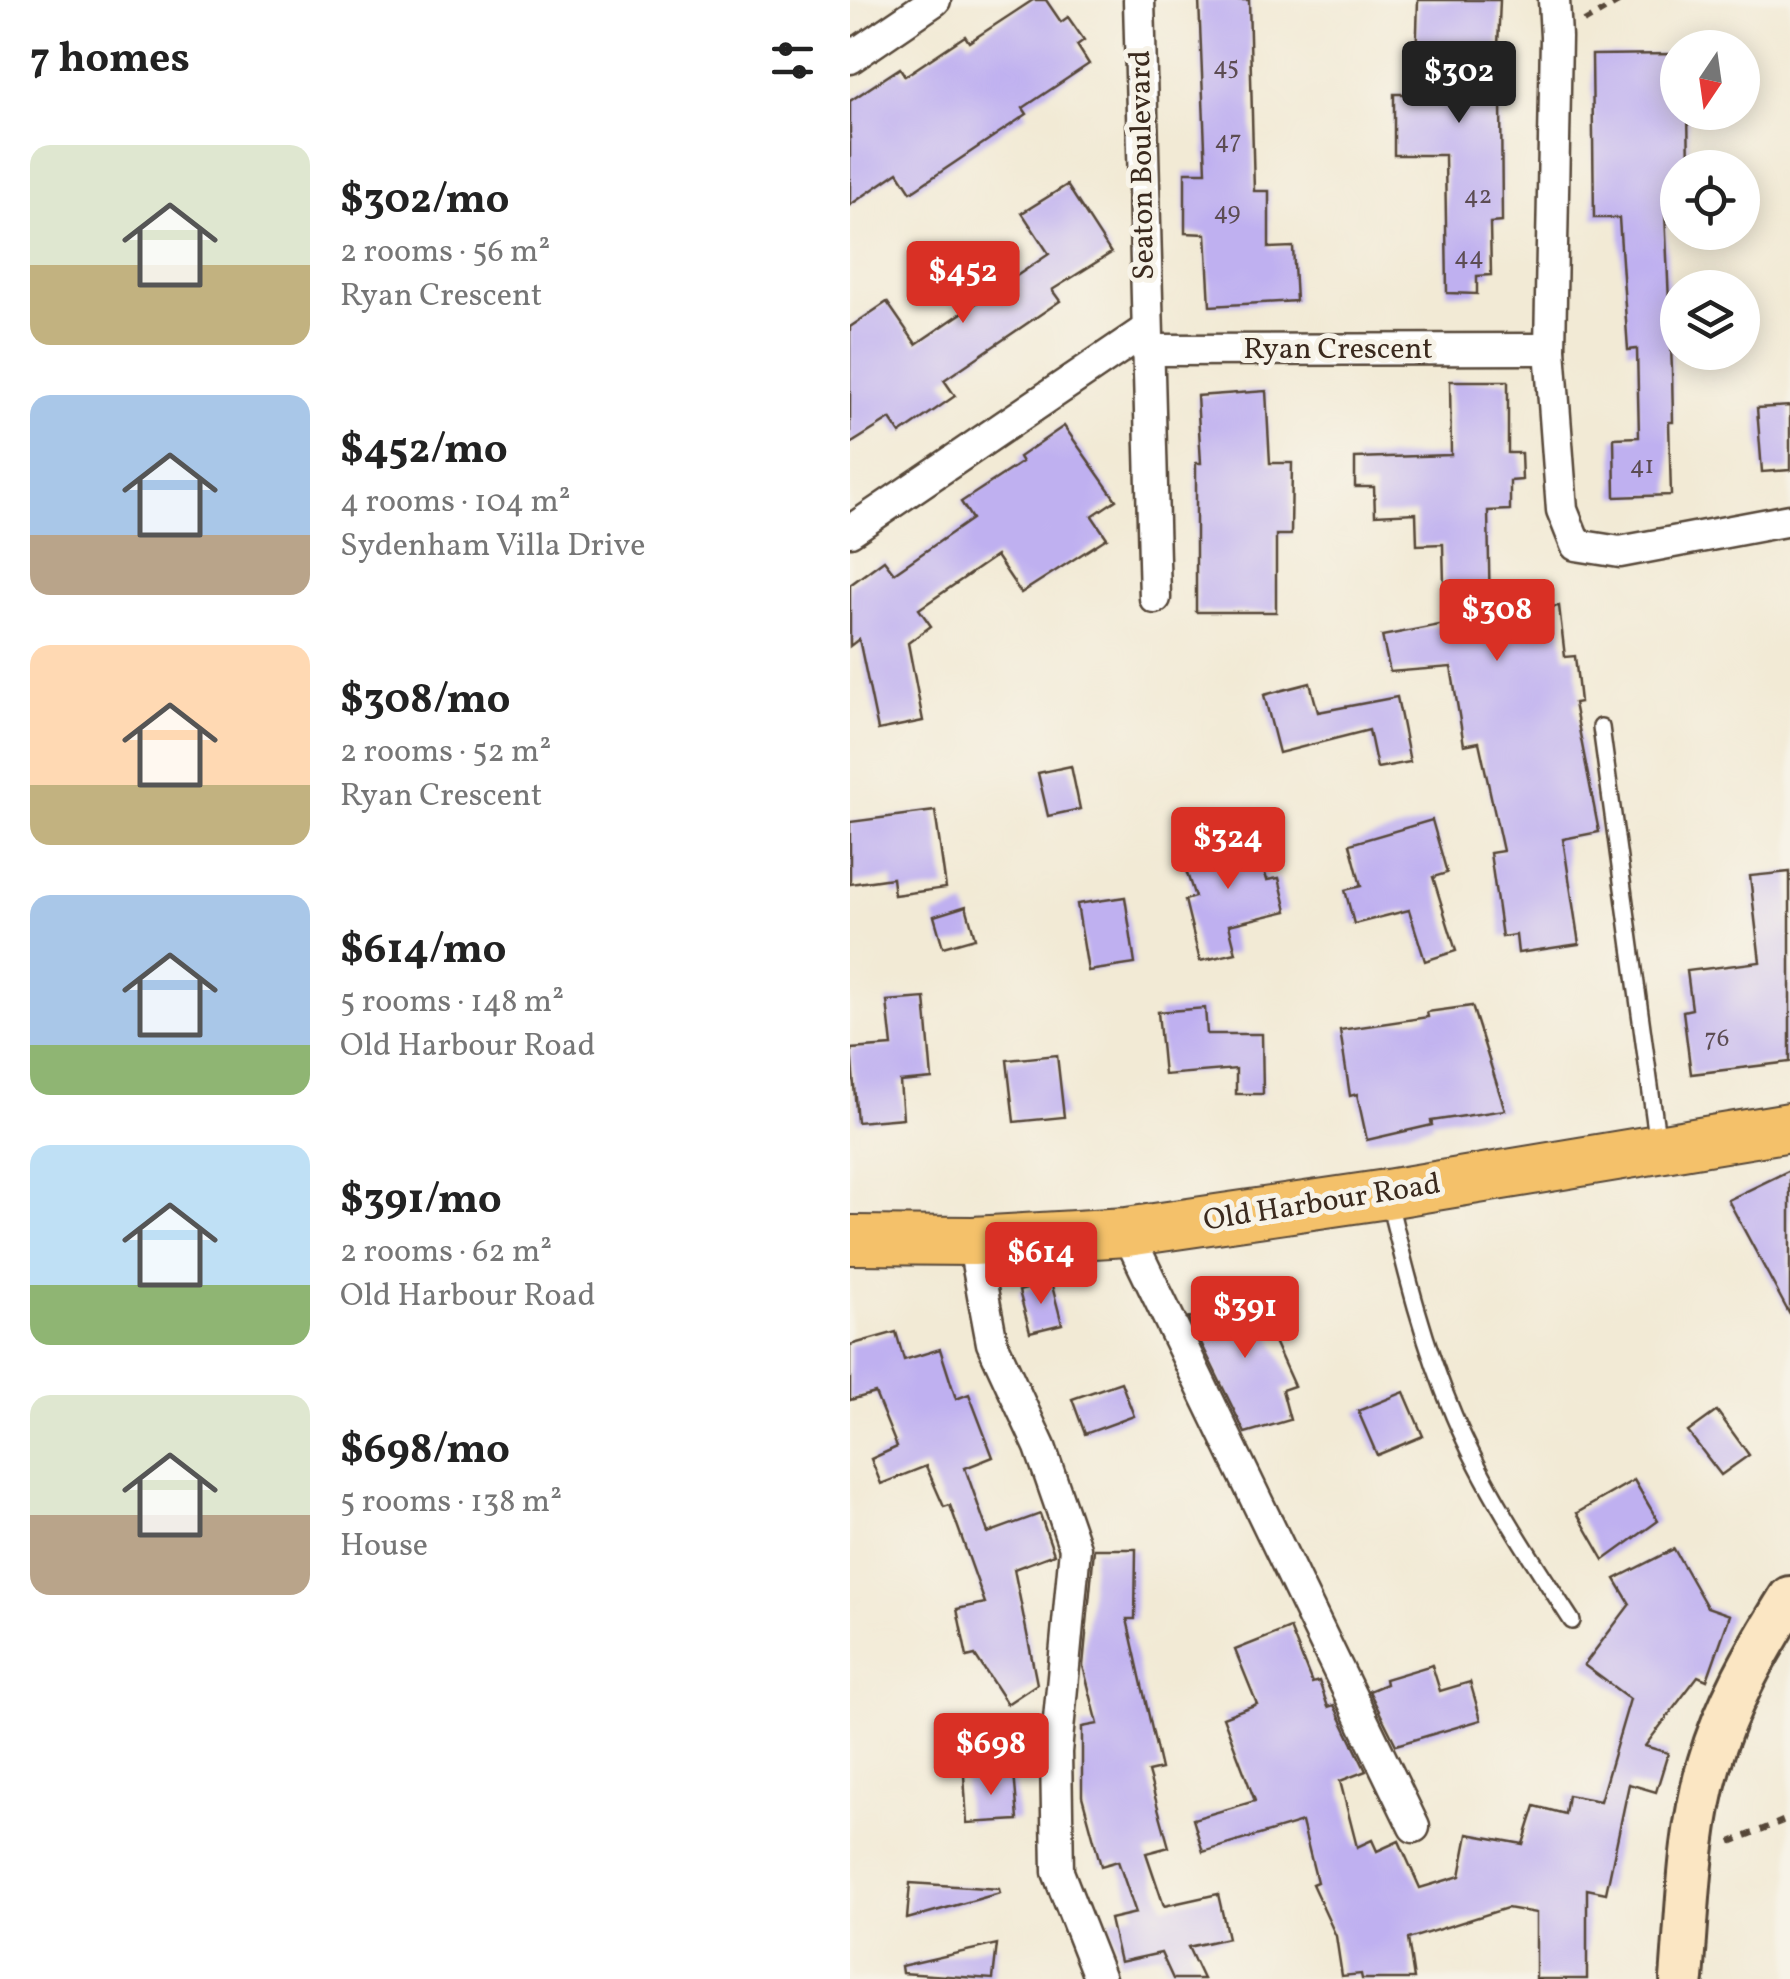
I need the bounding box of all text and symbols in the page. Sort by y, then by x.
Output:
north arrow [1660,30,1760,130]
map controls [1660,30,1760,370]
text: 7 homes [30,31,190,90]
icon: filters [765,33,820,88]
pin: $302 [1400,41,1518,126]
street label: Seaton Boulevard [1120,50,1166,280]
house number: 45 [1213,50,1239,85]
text: $302 [1424,51,1494,95]
house number: 47 [1214,124,1242,159]
button: locate [1660,150,1760,250]
text: $302/mo [340,172,510,231]
house number: 42 [1464,179,1492,214]
icon: home [110,185,230,305]
house number: 49 [1213,195,1241,230]
text: 2 rooms · 56 m² [340,231,550,275]
house number: 44 [1454,240,1484,275]
pin: $452 [904,241,1022,326]
text: $452 [929,251,997,295]
button: layers [1660,270,1760,370]
text: Ryan Crescent [340,275,542,319]
street label: Ryan Crescent [1243,329,1433,371]
text: $452/mo [340,422,508,481]
icon: home [110,435,230,555]
house number: 41 [1630,449,1654,484]
text: 4 rooms · 104 m² [340,481,571,525]
text: Sydenham Villa Drive [340,525,645,569]
pin: $308 [1438,579,1556,664]
text: $308 [1462,589,1532,633]
text: $308/mo [340,672,511,731]
icon: home [110,685,230,805]
text: 2 rooms · 52 m² [340,731,551,775]
text: Ryan Crescent [340,775,542,819]
pin: $324 [1169,807,1287,892]
text: $324 [1193,817,1263,861]
text: $614/mo [340,922,506,981]
icon: home [110,935,230,1055]
text: 5 rooms · 148 m² [340,981,564,1025]
house number: 76 [1705,1022,1729,1057]
text: Old Harbour Road [340,1025,596,1069]
street label: Old Harbour Road [1200,1164,1444,1242]
text: $391/mo [340,1172,502,1231]
icon: home [110,1185,230,1305]
pin: $614 [982,1222,1100,1307]
text: 2 rooms · 62 m² [340,1231,552,1275]
text: $614 [1007,1232,1075,1276]
text: Old Harbour Road [340,1275,596,1319]
pin: $391 [1186,1276,1304,1361]
text: $391 [1213,1286,1277,1330]
text: $698/mo [340,1422,510,1481]
icon: home [110,1435,230,1555]
text: 5 rooms · 138 m² [340,1481,562,1525]
text: House [340,1525,428,1569]
pin: $698 [932,1713,1050,1798]
text: $698 [956,1723,1026,1767]

